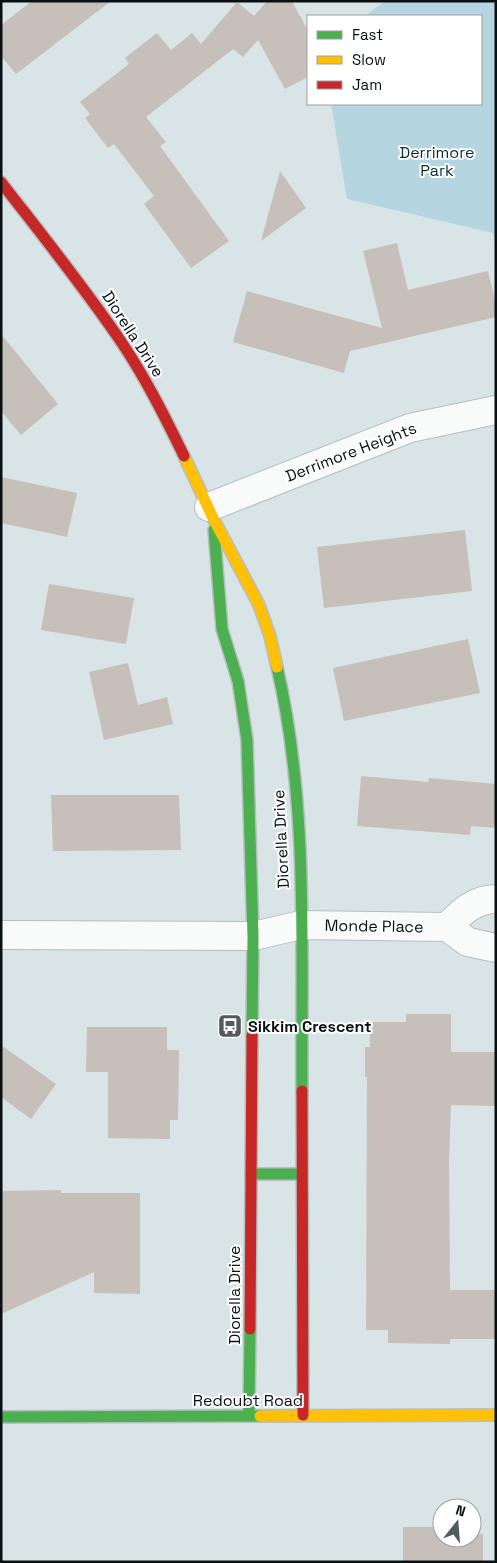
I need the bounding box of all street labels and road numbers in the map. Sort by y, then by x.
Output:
street label: Diorella Drive [97,287,169,381]
street label: Derrimore Heights [283,417,419,487]
street label: Diorella Drive [268,789,294,889]
street label: Monde Place [324,915,424,937]
street label: Diorella Drive [224,1245,245,1345]
street label: Redoubt Road [193,1390,303,1411]

